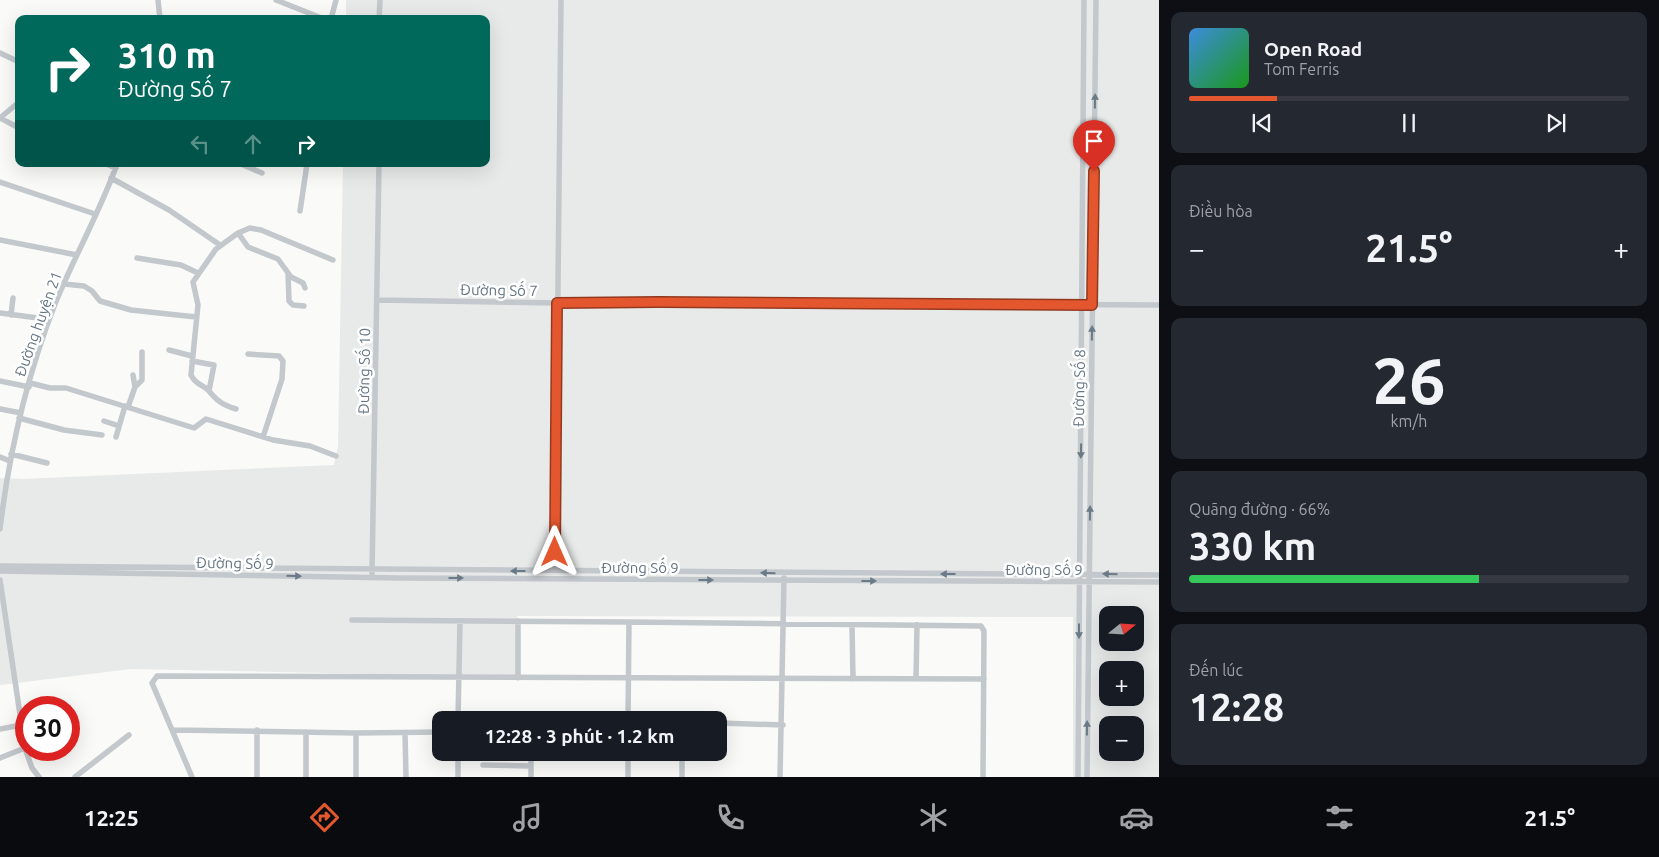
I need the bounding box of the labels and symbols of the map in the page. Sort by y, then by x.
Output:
one-way arrow [1091,93,1099,109]
pin [1073,120,1115,171]
street label: Đường huyện 21 [11,269,65,379]
street label: Đường Số 7 [460,279,538,299]
one-way arrow [1088,325,1096,341]
street label: Đường Số 10 [353,328,373,414]
street label: Đường Số 8 [1068,349,1088,427]
one-way arrow [1077,443,1085,459]
one-way arrow [1086,505,1094,521]
position arrow [528,525,580,577]
street label: Đường Số 9 [196,552,274,572]
street label: Đường Số 9 [601,557,679,576]
street label: Đường Số 9 [1005,559,1083,578]
one-way arrow [510,567,526,575]
one-way arrow [760,569,776,577]
one-way arrow [940,570,956,578]
one-way arrow [1102,570,1118,578]
one-way arrow [286,573,302,581]
one-way arrow [448,574,464,582]
one-way arrow [698,576,714,584]
one-way arrow [861,577,877,585]
north arrow [1099,606,1144,651]
one-way arrow [1075,623,1083,639]
speed limit sign: 30 [15,696,80,761]
one-way arrow [1083,720,1091,736]

